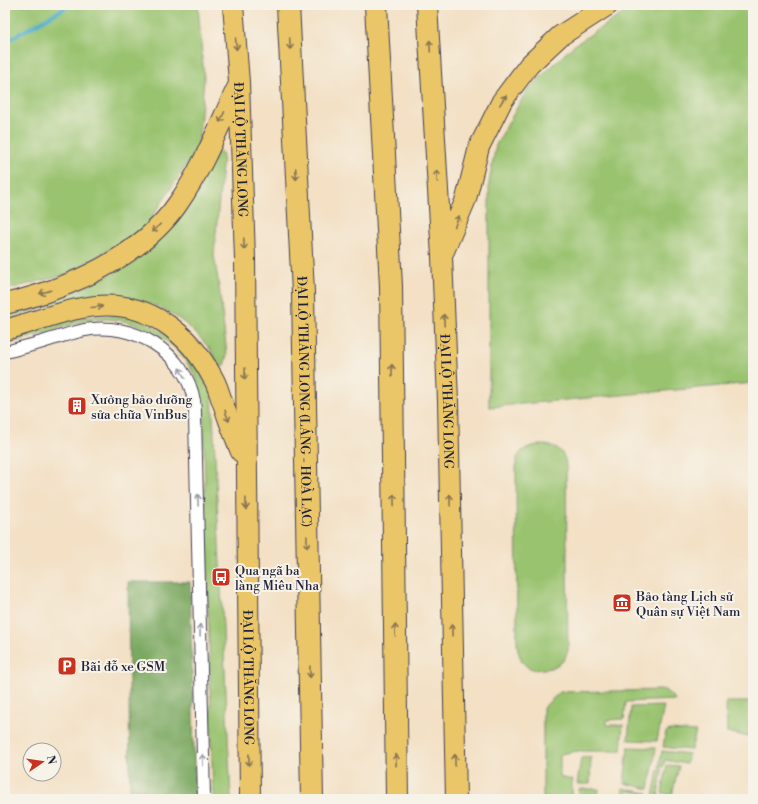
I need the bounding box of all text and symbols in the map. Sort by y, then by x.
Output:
one-way arrow [232,37,240,50]
one-way arrow [286,37,293,50]
one-way arrow [426,40,433,53]
street label: ĐẠI LỘ THĂNG LONG [230,82,251,218]
one-way arrow [500,94,508,106]
one-way arrow [218,111,225,123]
one-way arrow [293,167,300,180]
one-way arrow [433,170,441,183]
one-way arrow [453,215,461,227]
one-way arrow [152,223,162,232]
one-way arrow [240,237,248,250]
street label: ĐẠI LỘ THĂNG LONG (LÁNG - HOÀ LẠC) [293,276,315,527]
one-way arrow [39,289,52,296]
one-way arrow [90,303,103,311]
one-way arrow [441,314,448,327]
street label: ĐẠI LỘ THĂNG LONG [436,334,456,470]
one-way arrow [388,364,396,377]
one-way arrow [178,367,185,379]
one-way arrow [241,367,249,380]
place label: Xưởng bảo dưỡng sửa chữa VinBus [90,392,192,423]
building icon: Xưởng bảo dưỡng sửa chữa VinBus [66,395,88,417]
one-way arrow [224,409,231,422]
one-way arrow [194,494,202,507]
one-way arrow [390,494,398,507]
one-way arrow [446,494,454,507]
one-way arrow [242,497,250,510]
one-way arrow [304,535,311,548]
place label: Qua ngã ba làng Miêu Nha [235,563,319,594]
bus stop icon: Qua ngã ba làng Miêu Nha [210,566,232,588]
place label: Bảo tàng Lịch sử Quân sự Việt Nam [635,589,741,620]
museum icon: Bảo tàng Lịch sử Quân sự Việt Nam [611,592,633,614]
street label: ĐẠI LỘ THĂNG LONG [239,610,257,746]
one-way arrow [197,624,204,637]
one-way arrow [391,624,399,637]
one-way arrow [448,624,456,637]
parking icon: Bãi đỗ xe GSM [56,655,78,677]
place label: Bãi đỗ xe GSM [80,659,166,675]
one-way arrow [306,665,314,678]
north arrow [22,742,62,782]
one-way arrow [246,753,253,766]
text: N [43,754,59,766]
one-way arrow [199,754,207,767]
one-way arrow [392,754,400,767]
one-way arrow [451,754,459,767]

